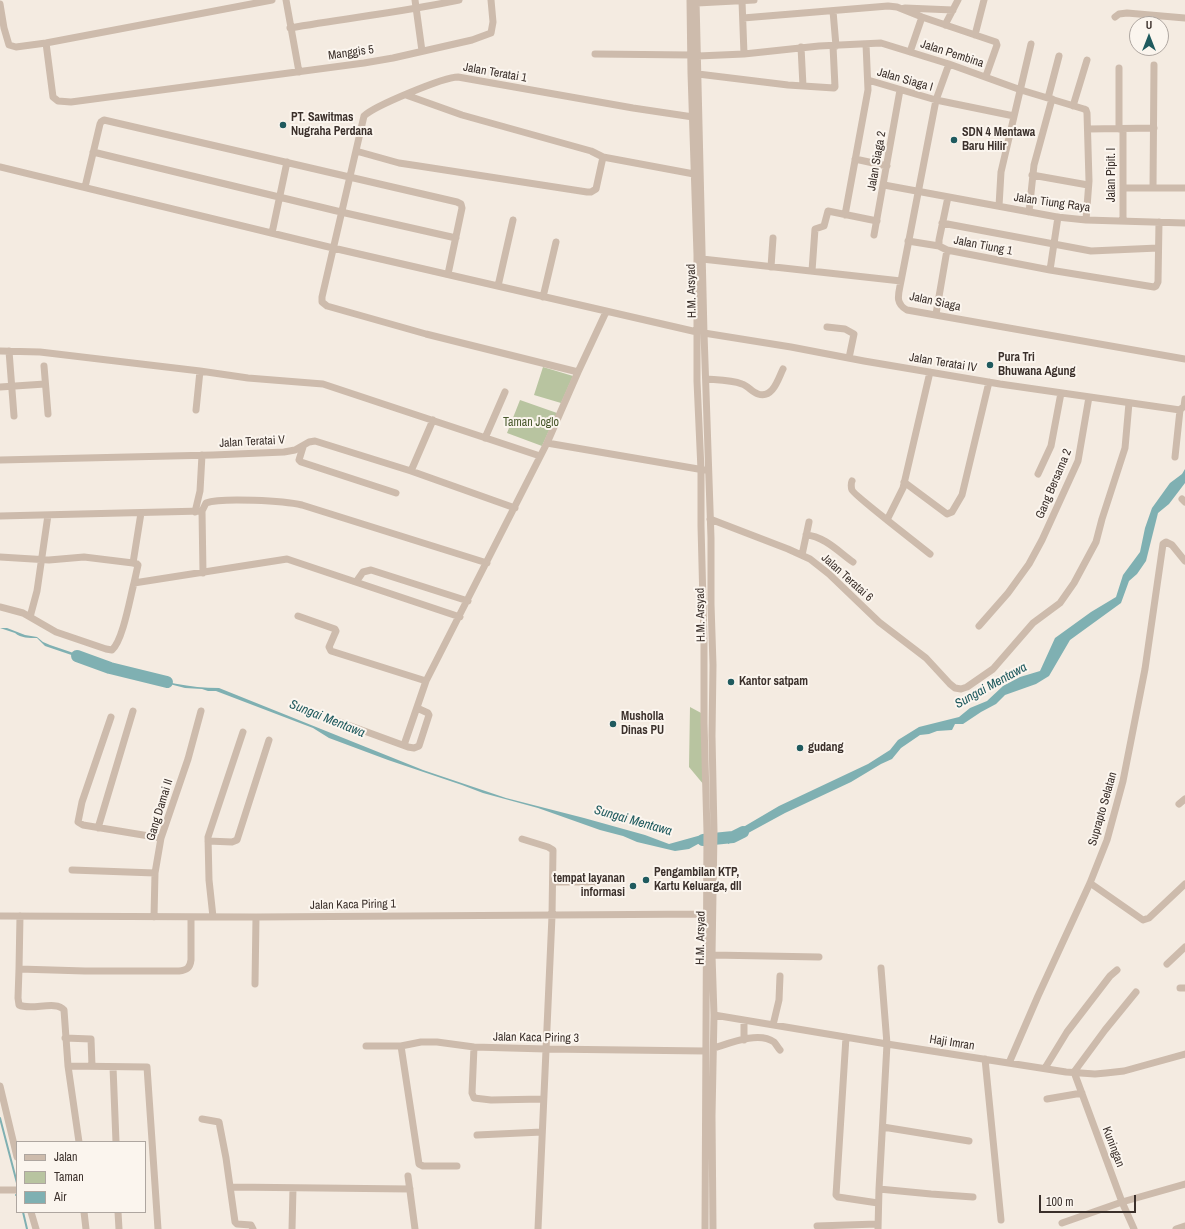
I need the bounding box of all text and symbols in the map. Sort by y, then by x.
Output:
north arrow [1129,16,1169,56]
text: U [1146,18,1152,32]
street label: Jalan Pembina [919,37,985,71]
street label: Manggis 5 [327,43,375,63]
street label: Jalan Teratai 1 [462,60,528,86]
street label: Jalan Siaga I [875,65,935,95]
place label: PT. Sawitmas Nugraha Perdana [291,111,372,139]
marker: PT. Sawitmas Nugraha Perdana [278,120,288,130]
place label: SDN 4 Mentawa Baru Hilir [962,126,1035,154]
street label: Jalan Siaga 2 [865,130,889,192]
marker: SDN 4 Mentawa Baru Hilir [949,135,959,145]
street label: Jalan Pipit. I [1105,148,1119,202]
street label: Jalan Tiung Raya [1013,191,1091,215]
street label: Jalan Tiung 1 [952,233,1014,259]
street label: H.M. Arsyad [684,264,700,318]
street label: Jalan Siaga [908,290,962,314]
street label: Jalan Teratai IV [908,351,978,375]
place label: Pura Tri Bhuwana Agung [998,351,1076,379]
marker: Pura Tri Bhuwana Agung [985,360,995,370]
park label: Taman Joglo [503,416,559,430]
street label: Jalan Teratai V [219,433,285,451]
street label: Gang Bersama 2 [1033,447,1075,521]
street label: Jalan Teratai 6 [818,551,876,605]
street label: H.M. Arsyad [693,588,709,642]
water label: Sungai Mentawa [952,660,1030,712]
place label: Kantor satpam [739,675,808,689]
marker: Kantor satpam [726,677,736,687]
water label: Sungai Mentawa [287,697,367,741]
place label: Musholla Dinas PU [621,710,664,738]
marker: Musholla Dinas PU [608,719,618,729]
place label: gudang [808,741,844,755]
marker: gudang [795,743,805,753]
street label: Suprapto Selatan [1086,770,1120,848]
street label: Gang Damai II [144,777,176,843]
water label: Sungai Mentawa [592,802,674,840]
place label: Pengambilan KTP, Kartu Keluarga, dll [654,866,741,894]
place label: tempat layanan informasi [553,872,625,900]
marker: Pengambilan KTP, Kartu Keluarga, dll [641,875,651,885]
marker: tempat layanan informasi [628,881,638,891]
street label: Jalan Kaca Piring 1 [310,897,396,913]
street label: H.M. Arsyad [693,911,709,965]
street label: Jalan Kaca Piring 3 [493,1030,579,1046]
street label: Haji Imran [928,1032,976,1054]
street label: Kuningan [1099,1125,1127,1169]
legend [16,1141,146,1213]
text: Jalan [54,1149,78,1165]
text: Taman [54,1169,84,1185]
scale bar [1041,1187,1138,1213]
text: Air [54,1189,67,1205]
text: 100 m [1046,1194,1073,1210]

